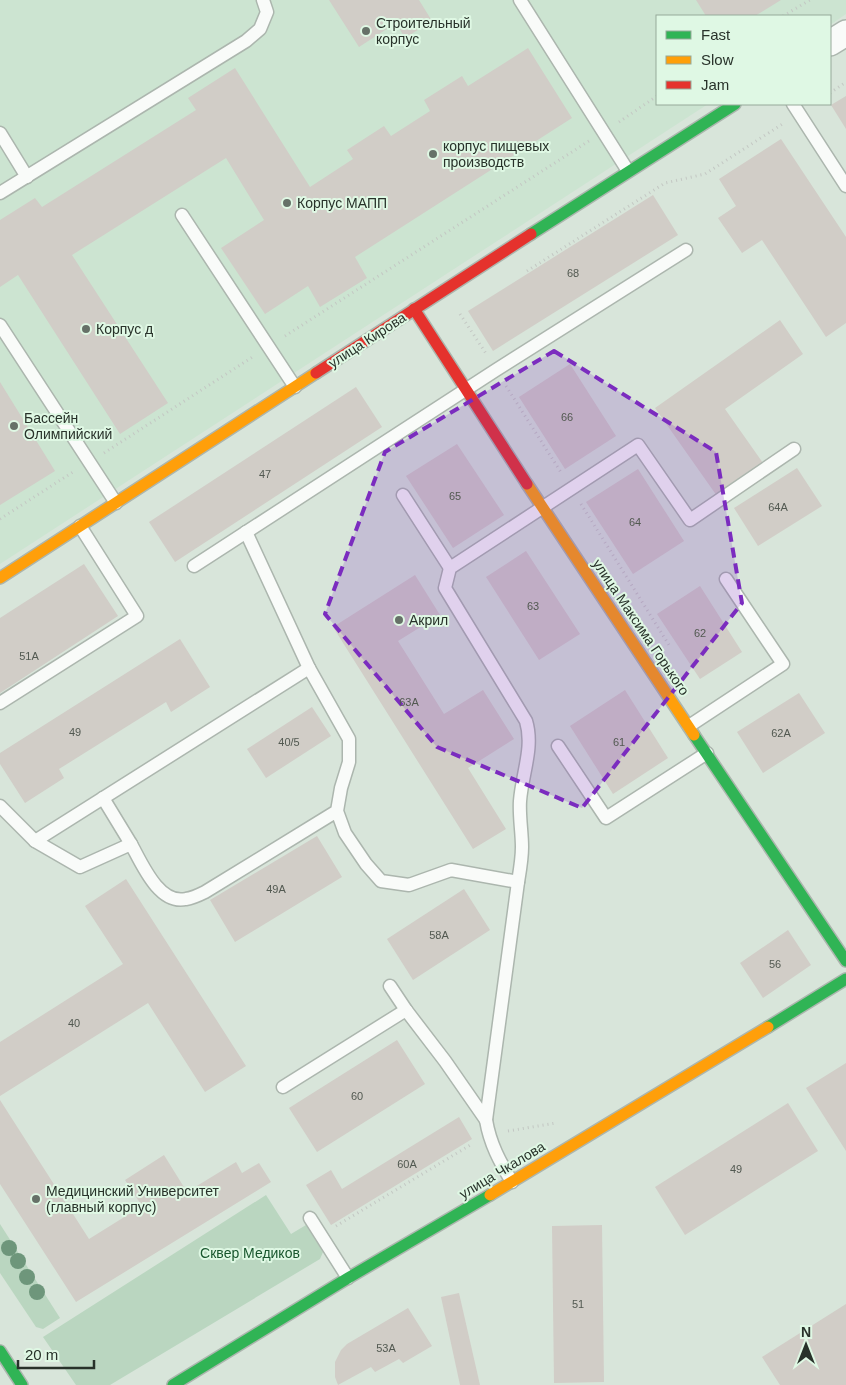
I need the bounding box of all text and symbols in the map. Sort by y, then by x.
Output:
place label: Строительный корпус [376,15,471,47]
legend [656,15,831,105]
marker: Строительный корпус [360,25,372,37]
text: Fast [701,26,731,43]
text: Slow [701,51,734,68]
text: Jam [701,76,729,93]
place label: корпус пищевых производств [443,138,549,170]
marker: корпус пищевых производств [427,148,439,160]
place label: Корпус МАПП [297,195,387,211]
marker: Корпус МАПП [281,197,293,209]
house number: 68 [567,267,579,279]
street label: улица Кирова [325,309,409,371]
place label: Корпус д [96,321,153,337]
marker: Корпус д [80,323,92,335]
place label: Бассейн Олимпийский [24,410,112,442]
house number: 66 [561,411,573,423]
marker: Бассейн Олимпийский [8,420,20,432]
house number: 47 [259,468,271,480]
house number: 65 [449,490,461,502]
house number: 64А [768,501,788,513]
house number: 64 [629,516,641,528]
street label: улица Максима Горького [589,556,693,698]
house number: 63 [527,600,539,612]
place label: Акрил [409,612,448,628]
marker: Акрил [393,614,405,626]
house number: 62 [694,627,706,639]
house number: 51А [19,650,39,662]
house number: 63А [399,696,419,708]
house number: 49 [69,726,81,738]
house number: 62А [771,727,791,739]
house number: 40/5 [278,736,300,748]
house number: 61 [613,736,625,748]
house number: 49А [266,883,286,895]
house number: 58А [429,929,449,941]
house number: 56 [769,958,781,970]
house number: 40 [68,1017,80,1029]
house number: 60 [351,1090,363,1102]
street label: улица Чкалова [456,1138,548,1202]
house number: 60А [397,1158,417,1170]
house number: 49 [730,1163,742,1175]
place label: Медицинский Университет (главный корпус) [46,1183,220,1215]
marker: Медицинский Университет (главный корпус) [30,1193,42,1205]
park label: Сквер Медиков [200,1245,300,1261]
house number: 51 [572,1298,584,1310]
north arrow [781,1320,831,1370]
text: N [801,1324,811,1340]
scale bar [18,1338,94,1370]
house number: 53А [376,1342,396,1354]
text: 20 m [25,1346,58,1363]

